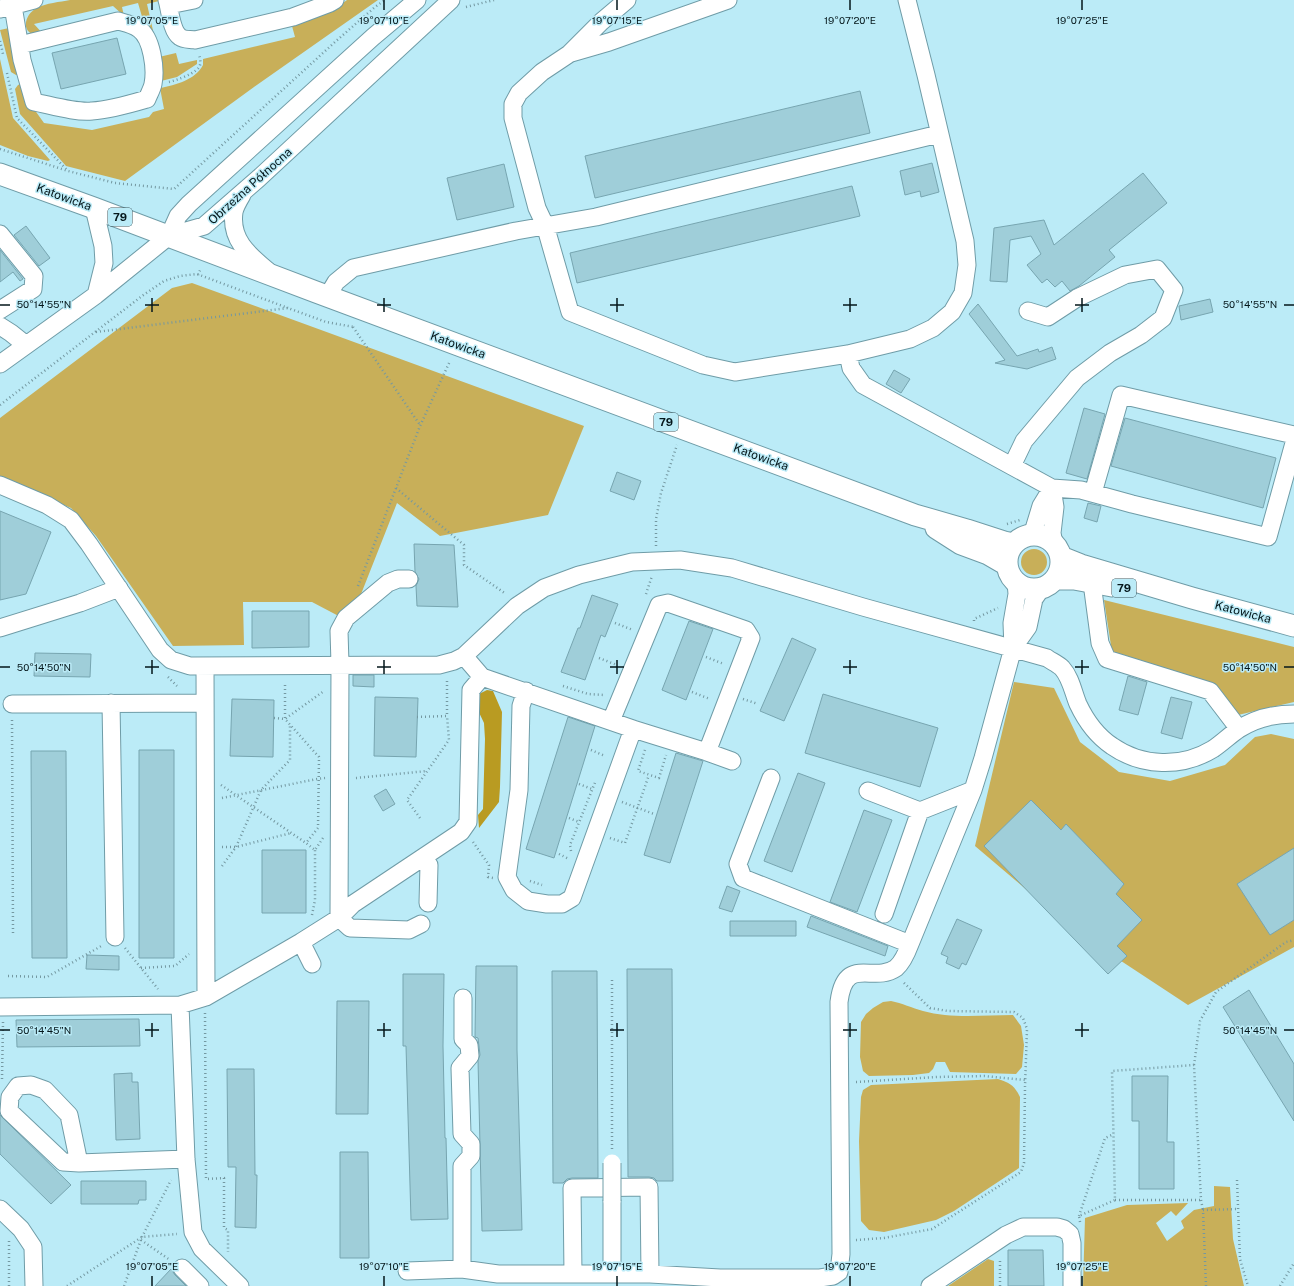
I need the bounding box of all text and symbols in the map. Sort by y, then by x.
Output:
text: 19°07'05"E [126,14,178,26]
text: 19°07'10"E [359,14,409,26]
text: 19°07'15"E [592,14,642,26]
text: 19°07'20"E [824,14,876,26]
text: 19°07'25"E [1056,14,1108,26]
street label: Obrzeżna Północna [205,145,295,227]
street label: Katowicka [35,181,93,213]
road number: 79 [108,208,132,226]
text: 50°14'55"N [17,298,71,310]
text: 50°14'55"N [1223,298,1277,310]
street label: Katowicka [429,329,487,361]
road number: 79 [654,413,678,431]
street label: Katowicka [732,441,790,473]
road number: 79 [1112,579,1136,597]
street label: Katowicka [1213,598,1273,626]
text: 50°14'50"N [17,661,71,673]
text: 50°14'50"N [1223,661,1277,673]
text: 50°14'45"N [17,1024,71,1036]
text: 50°14'45"N [1223,1024,1277,1036]
text: 19°07'05"E [126,1260,178,1272]
text: 19°07'10"E [359,1260,409,1272]
text: 19°07'15"E [592,1260,642,1272]
text: 19°07'20"E [824,1260,876,1272]
text: 19°07'25"E [1056,1260,1108,1272]

